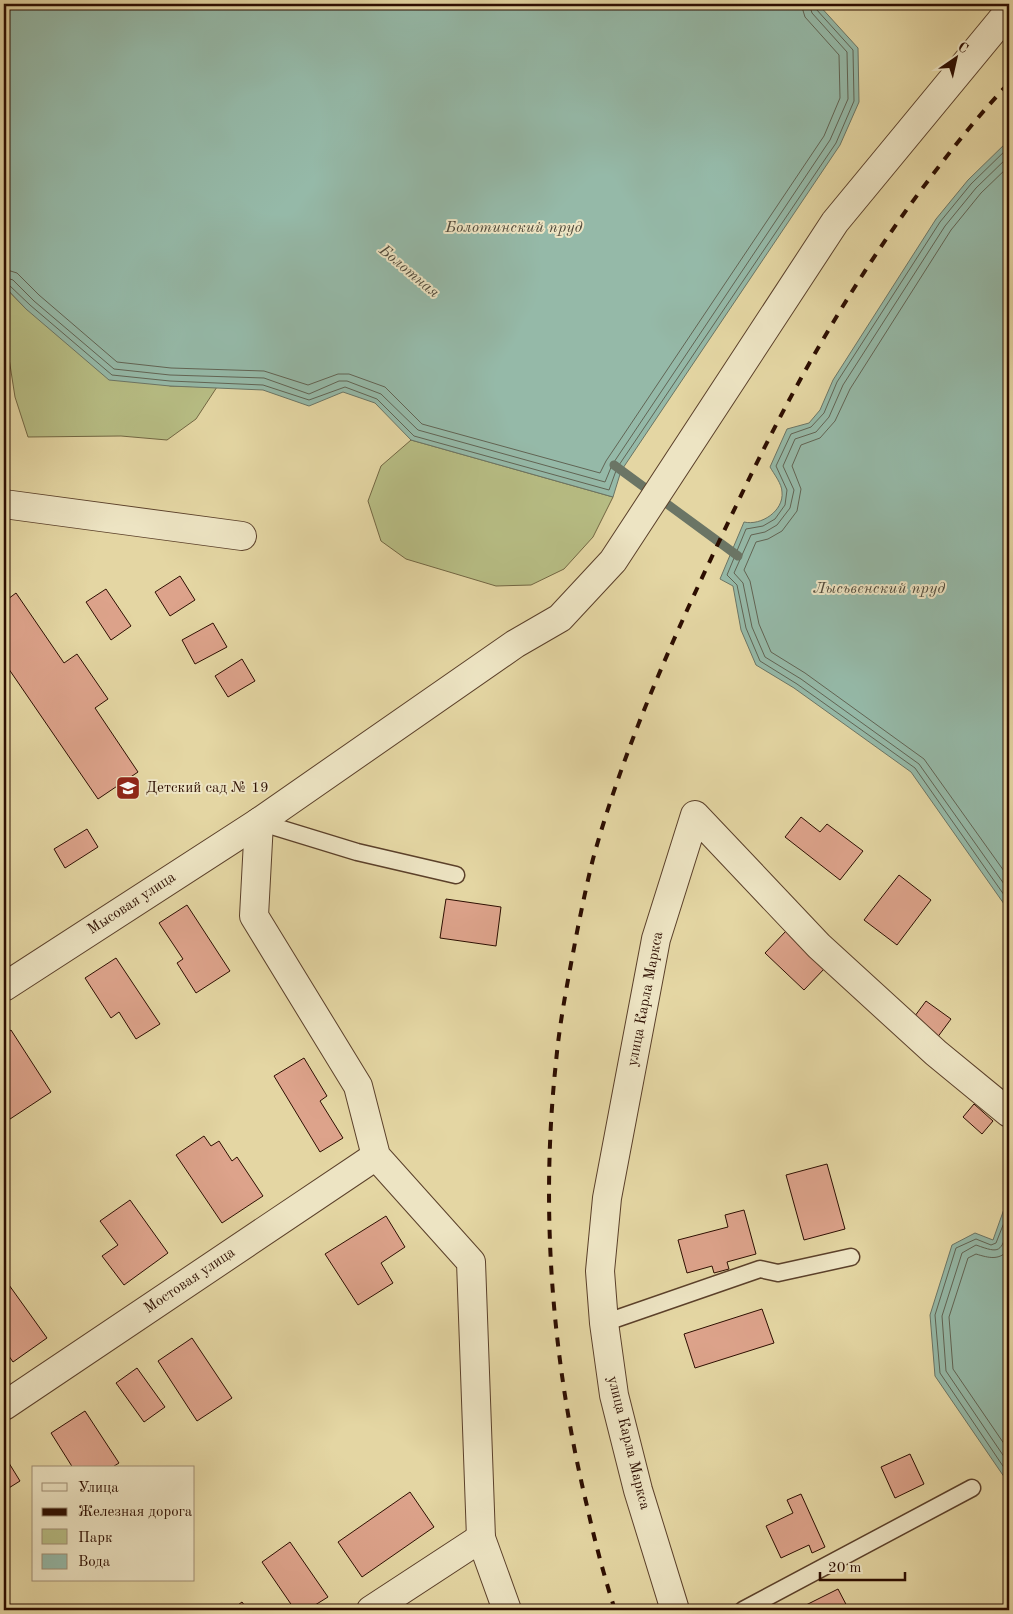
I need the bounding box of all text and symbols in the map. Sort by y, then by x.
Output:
north arrow [930,32,980,82]
text: С [955,40,970,56]
water label: Болотинский пруд [445,220,582,236]
water label: Болотная [375,242,442,302]
water label: Лысьвенский пруд [813,581,945,597]
school or university icon: Детский сад № 19 [115,775,141,801]
place label: Детский сад № 19 [146,781,269,796]
street label: Мысовая улица [85,870,179,938]
street label: улица Карла Маркса [626,930,667,1068]
street label: Мостовая улица [142,1245,239,1317]
street label: улица Карла Маркса [604,1375,652,1512]
legend [32,1466,195,1582]
text: Улица [78,1481,119,1496]
text: Железная дорога [78,1505,193,1520]
text: Парк [78,1531,113,1546]
scale bar [820,1549,906,1581]
text: Вода [78,1555,111,1570]
text: 20 m [828,1561,862,1576]

